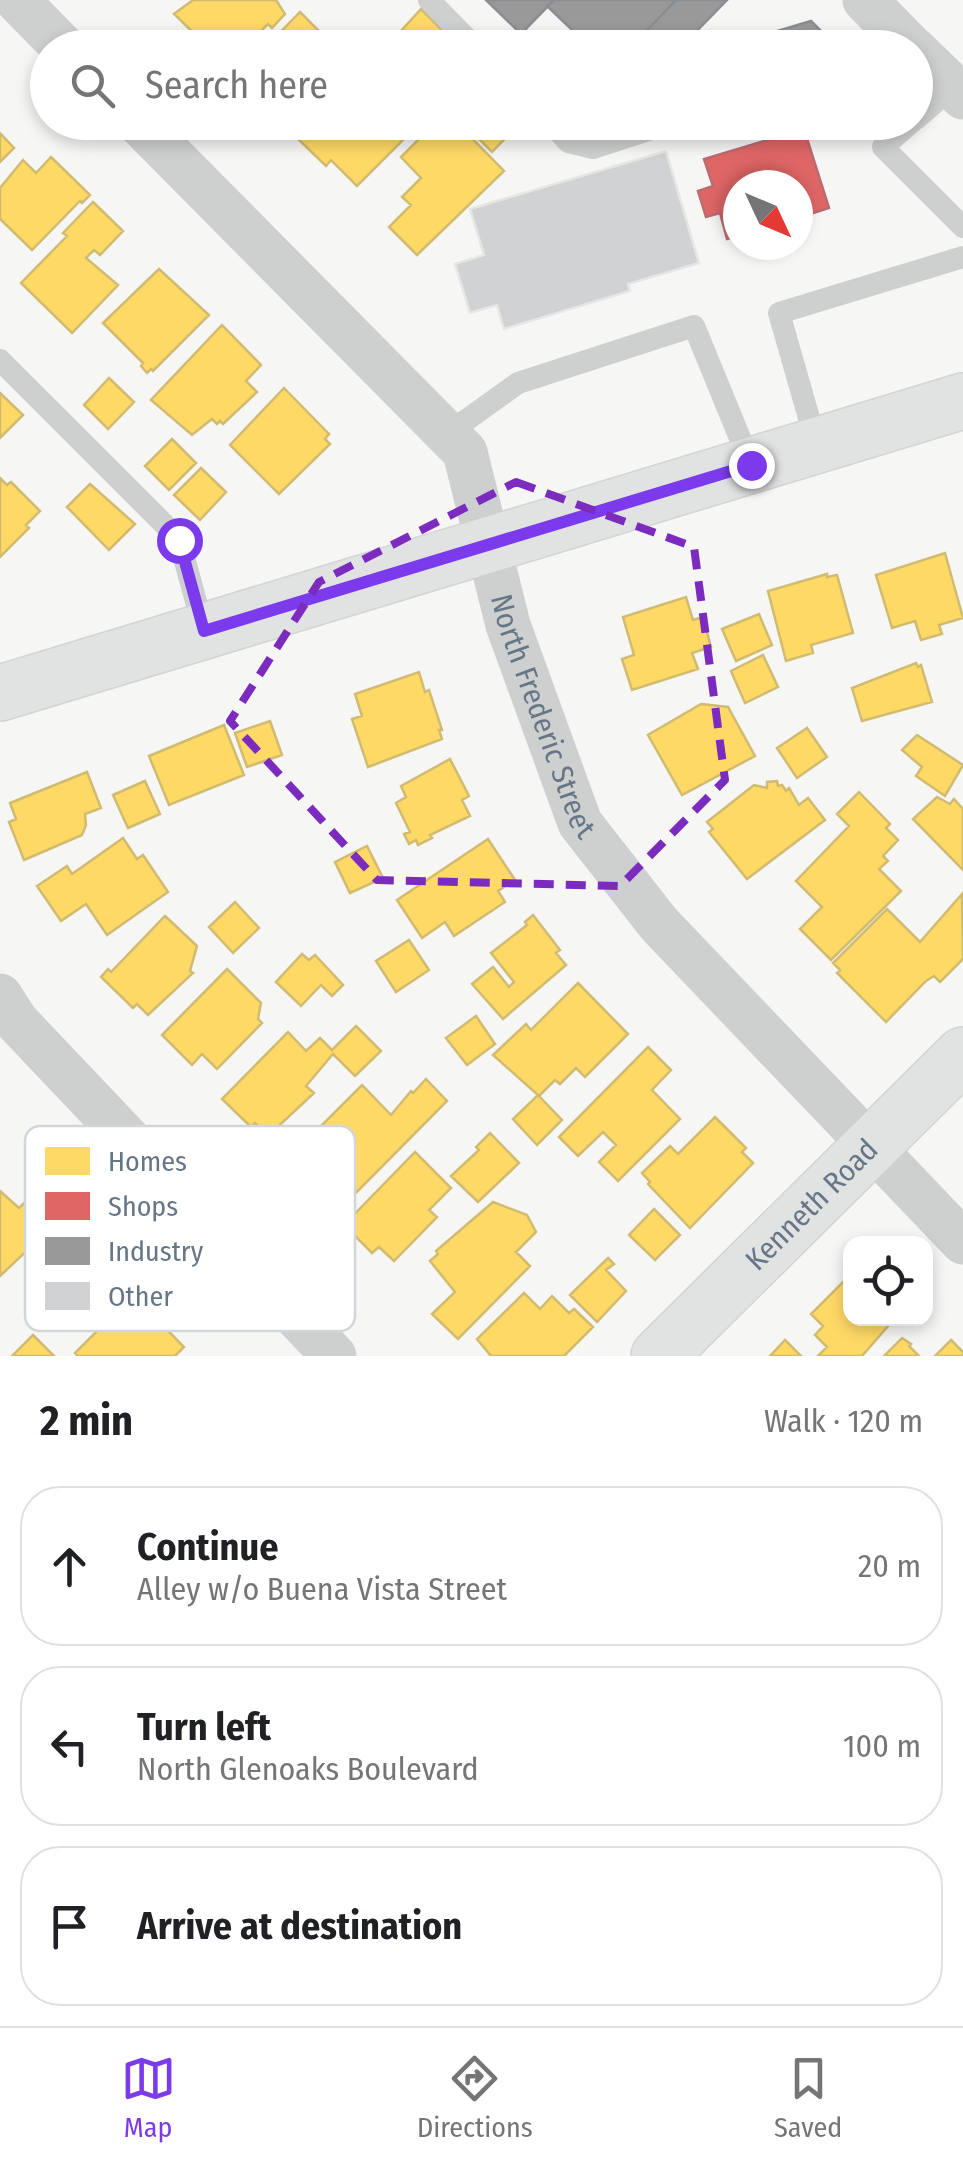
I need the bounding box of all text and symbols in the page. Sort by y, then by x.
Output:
search box [30,30,933,140]
icon: search [65,58,120,113]
text: Search here [145,62,328,108]
north arrow [723,170,813,260]
route end [729,443,775,489]
route start [157,518,203,564]
street label: North Frederic Street [483,591,603,846]
legend [25,1126,355,1331]
street label: Kenneth Road [738,1132,885,1278]
text: Homes [108,1145,187,1178]
text: Shops [108,1190,178,1223]
text: Industry [108,1235,204,1268]
map controls [843,1236,933,1326]
button: locate [843,1236,933,1326]
text: Other [108,1280,173,1313]
text: 2 min [40,1396,133,1446]
text: Walk · 120 m [764,1402,923,1440]
text: Continue [137,1524,278,1570]
icon: ahead [42,1539,97,1594]
text: 20 m [858,1547,921,1585]
text: Alley w/o Buena Vista Street [137,1570,507,1608]
text: Turn left [137,1704,271,1750]
icon: left [42,1719,97,1774]
text: 100 m [843,1727,921,1765]
text: North Glenoaks Boulevard [137,1750,479,1788]
icon: arrive [42,1899,97,1954]
text: Arrive at destination [137,1903,462,1949]
tab: Map [121,2051,176,2144]
tab: Directions [417,2051,533,2144]
tab: Saved [774,2051,842,2144]

